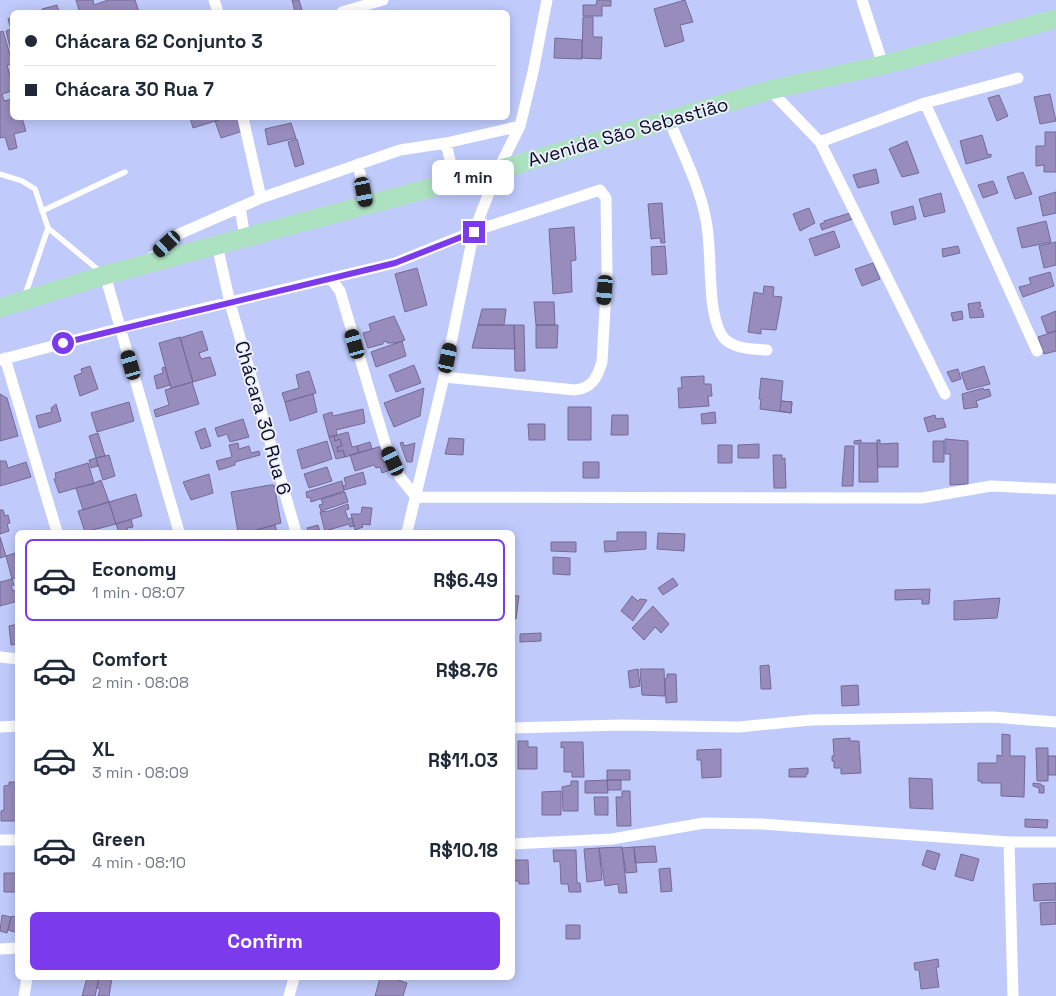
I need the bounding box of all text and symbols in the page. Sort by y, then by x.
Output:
text: Chácara 62 Conjunto 3 [55,29,263,54]
text: Chácara 30 Rua 7 [55,77,214,102]
street label: Avenida São Sebastião [525,91,731,173]
callout: 1 min [433,160,515,194]
text: 1 min [453,167,493,188]
car [353,176,374,208]
route end [463,221,485,243]
car [150,228,183,260]
car [596,274,613,306]
car [343,328,366,360]
route start [52,332,74,354]
street label: Chácara 30 Rua 6 [229,338,297,498]
car [437,342,458,374]
car [119,349,142,381]
car [379,444,406,478]
text: Economy [92,557,176,582]
icon: car [32,558,77,603]
text: R$6.49 [433,568,498,593]
text: 1 min · 08:07 [92,582,185,603]
text: Comfort [92,647,168,672]
icon: car [32,648,77,693]
text: R$8.76 [436,658,498,683]
text: 2 min · 08:08 [92,672,189,693]
text: XL [92,737,115,762]
icon: car [32,738,77,783]
text: R$11.03 [428,748,498,773]
text: 3 min · 08:09 [92,762,189,783]
text: Green [92,827,145,852]
icon: car [32,828,77,873]
text: R$10.18 [429,838,498,863]
text: 4 min · 08:10 [92,852,186,873]
button: Confirm [30,912,500,970]

